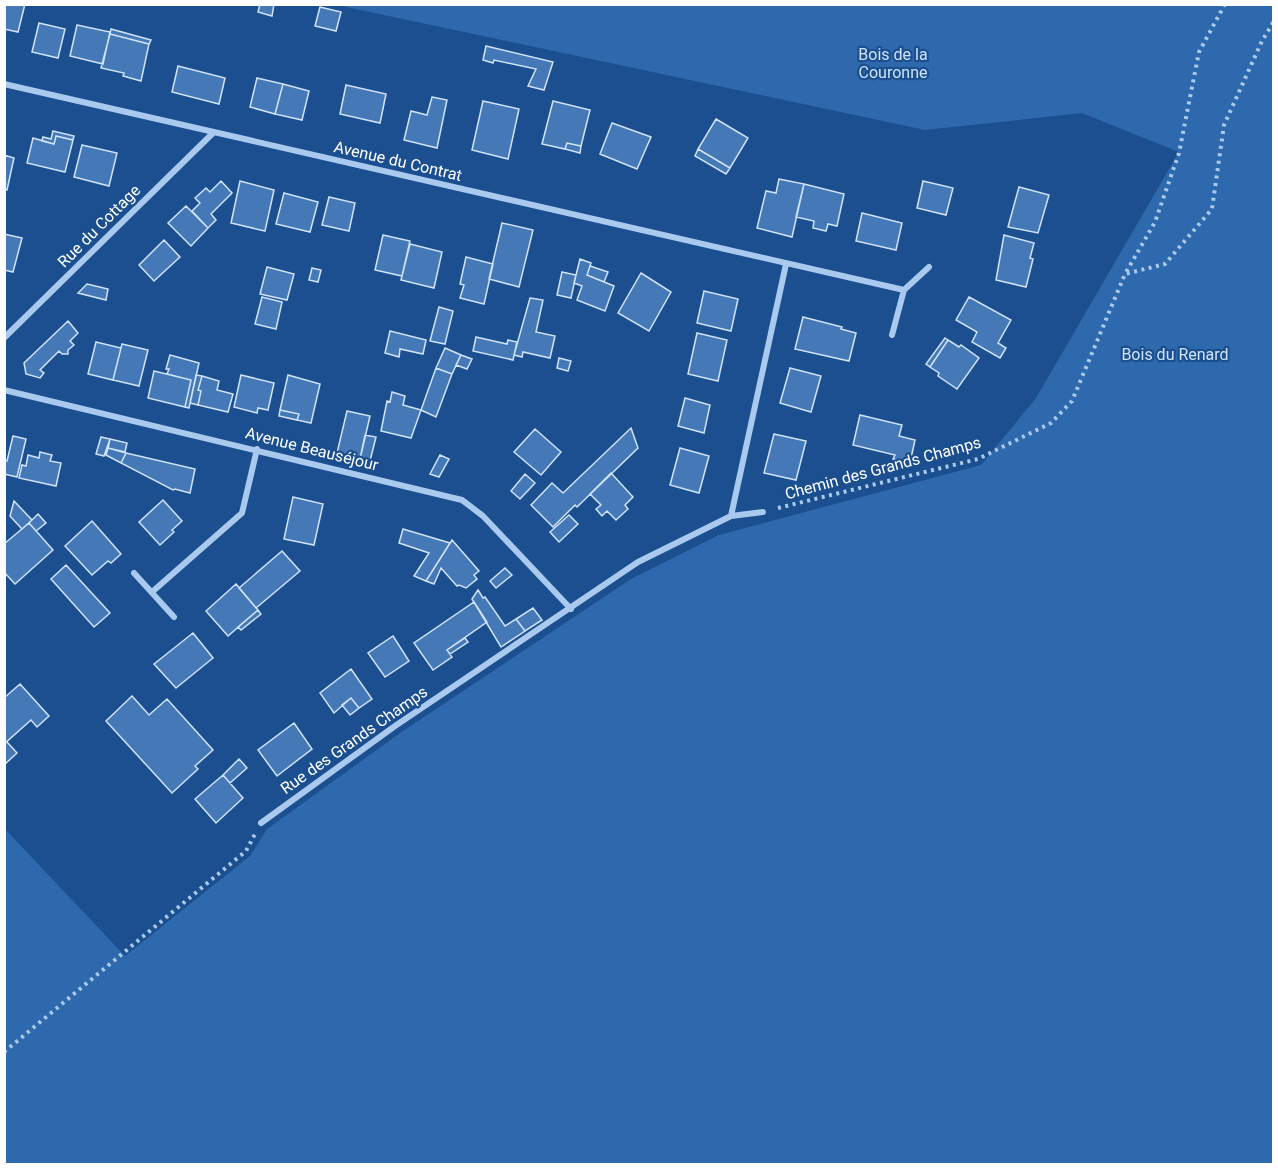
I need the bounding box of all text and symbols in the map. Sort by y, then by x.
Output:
park label: Bois de la Couronne [858,45,928,82]
street label: Avenue du Contrat [332,137,464,185]
street label: Rue du Cottage [54,181,144,271]
park label: Bois du Renard [1121,345,1229,364]
street label: Avenue Beauséjour [244,423,381,475]
street label: Chemin des Grands Champs [783,433,983,503]
street label: Rue des Grands Champs [277,682,431,798]

